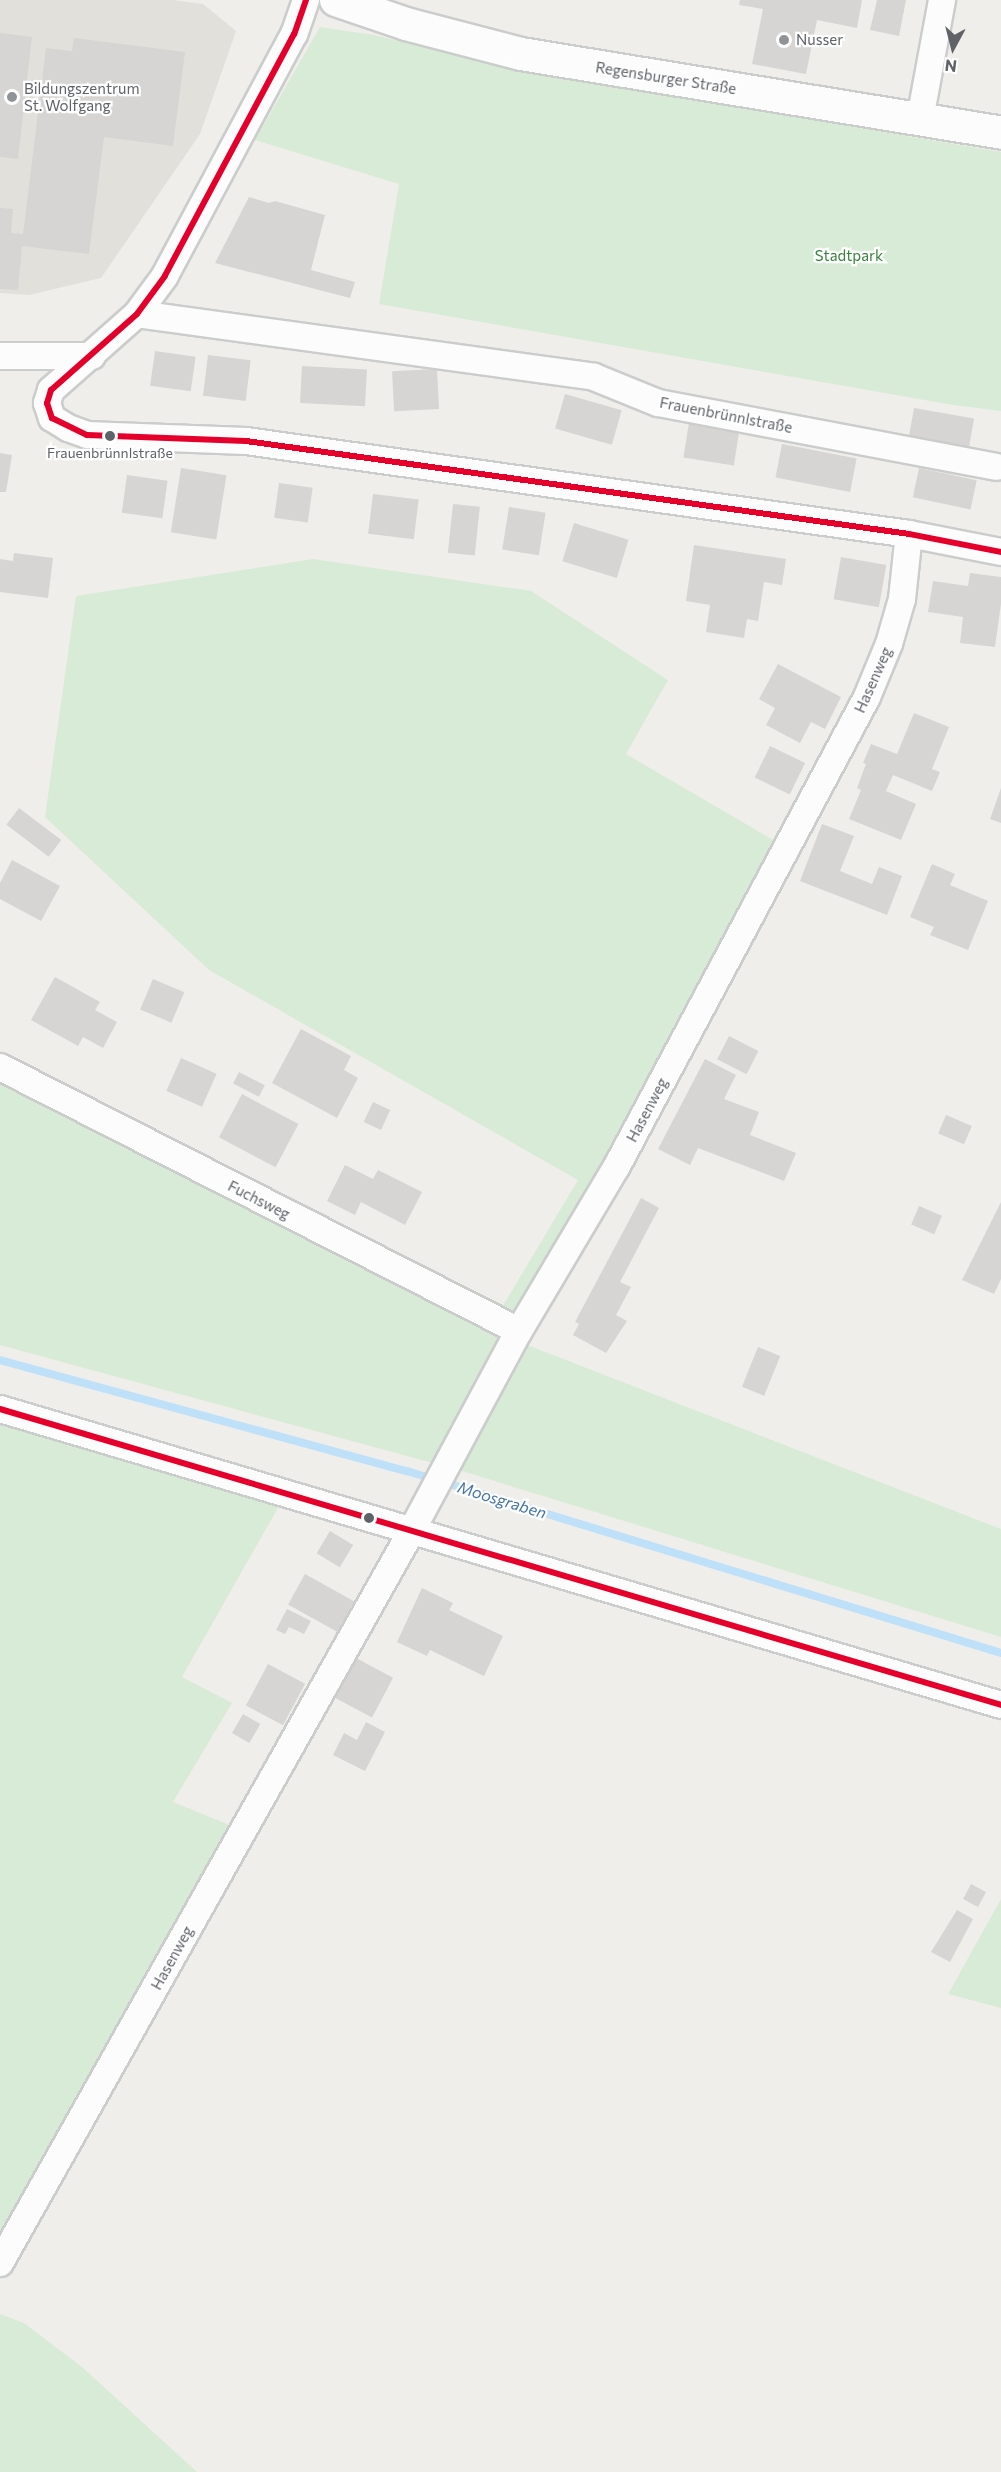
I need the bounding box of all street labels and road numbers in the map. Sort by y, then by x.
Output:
street label: Regensburger Straße [594,58,738,98]
street label: Frauenbrünnlstraße [658,393,794,437]
street label: Hasenweg [851,644,895,716]
street label: Hasenweg [623,1075,671,1145]
street label: Fuchsweg [225,1177,293,1223]
street label: Hasenweg [147,1923,197,1993]

